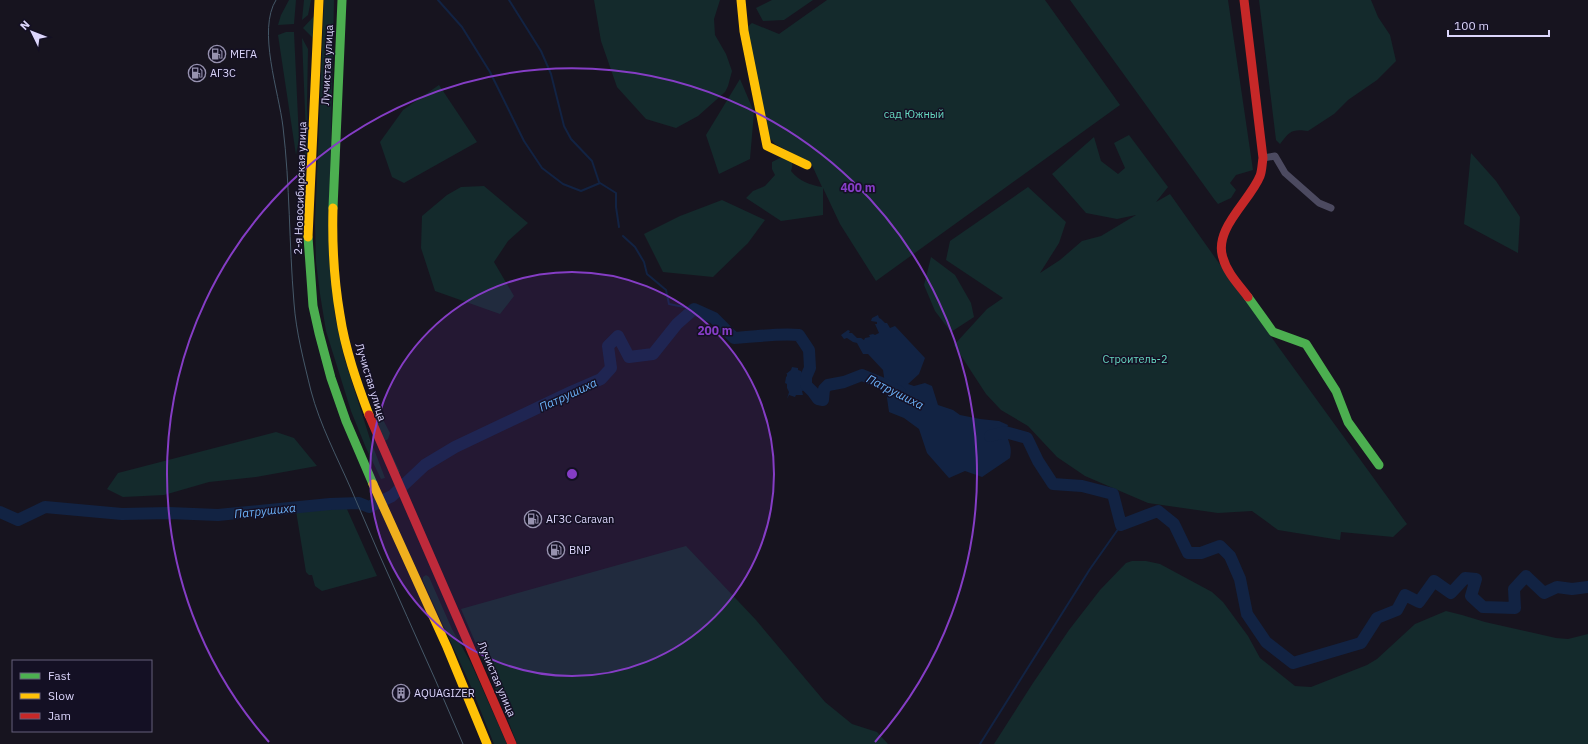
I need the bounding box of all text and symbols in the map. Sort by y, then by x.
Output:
north arrow [12,12,52,52]
scale bar [1448,12,1549,38]
text: N [17,17,33,33]
text: 100 m [1454,18,1489,33]
street label: Лучистая улица [318,24,336,106]
fuel station icon: МЕГА [207,44,227,64]
place label: МЕГА [230,47,257,61]
fuel station icon: АГЗС [187,63,207,83]
place label: АГЗС [210,66,236,80]
park label: сад Южный [884,107,944,121]
street label: 2-я Новосибирская улица [291,121,309,255]
text: 400 m [840,180,876,195]
text: 200 m [697,323,733,338]
street label: Лучистая улица [352,341,390,423]
park label: Строитель-2 [1102,352,1168,366]
water label: Патрушиха [864,371,926,412]
water label: Патрушиха [536,375,599,414]
centre of rings [565,467,579,481]
water label: Патрушиха [233,500,297,521]
fuel station icon: АГЗС Caravan [523,509,543,529]
place label: АГЗС Caravan [546,512,614,526]
fuel station icon: BNP [546,540,566,560]
place label: BNP [569,543,591,557]
street label: Лучистая улица [475,639,519,719]
legend [12,660,152,732]
text: Fast [48,668,71,683]
building icon: AQUAGIZER [391,683,411,703]
place label: AQUAGIZER [414,686,475,700]
text: Slow [48,688,74,703]
text: Jam [48,708,71,723]

